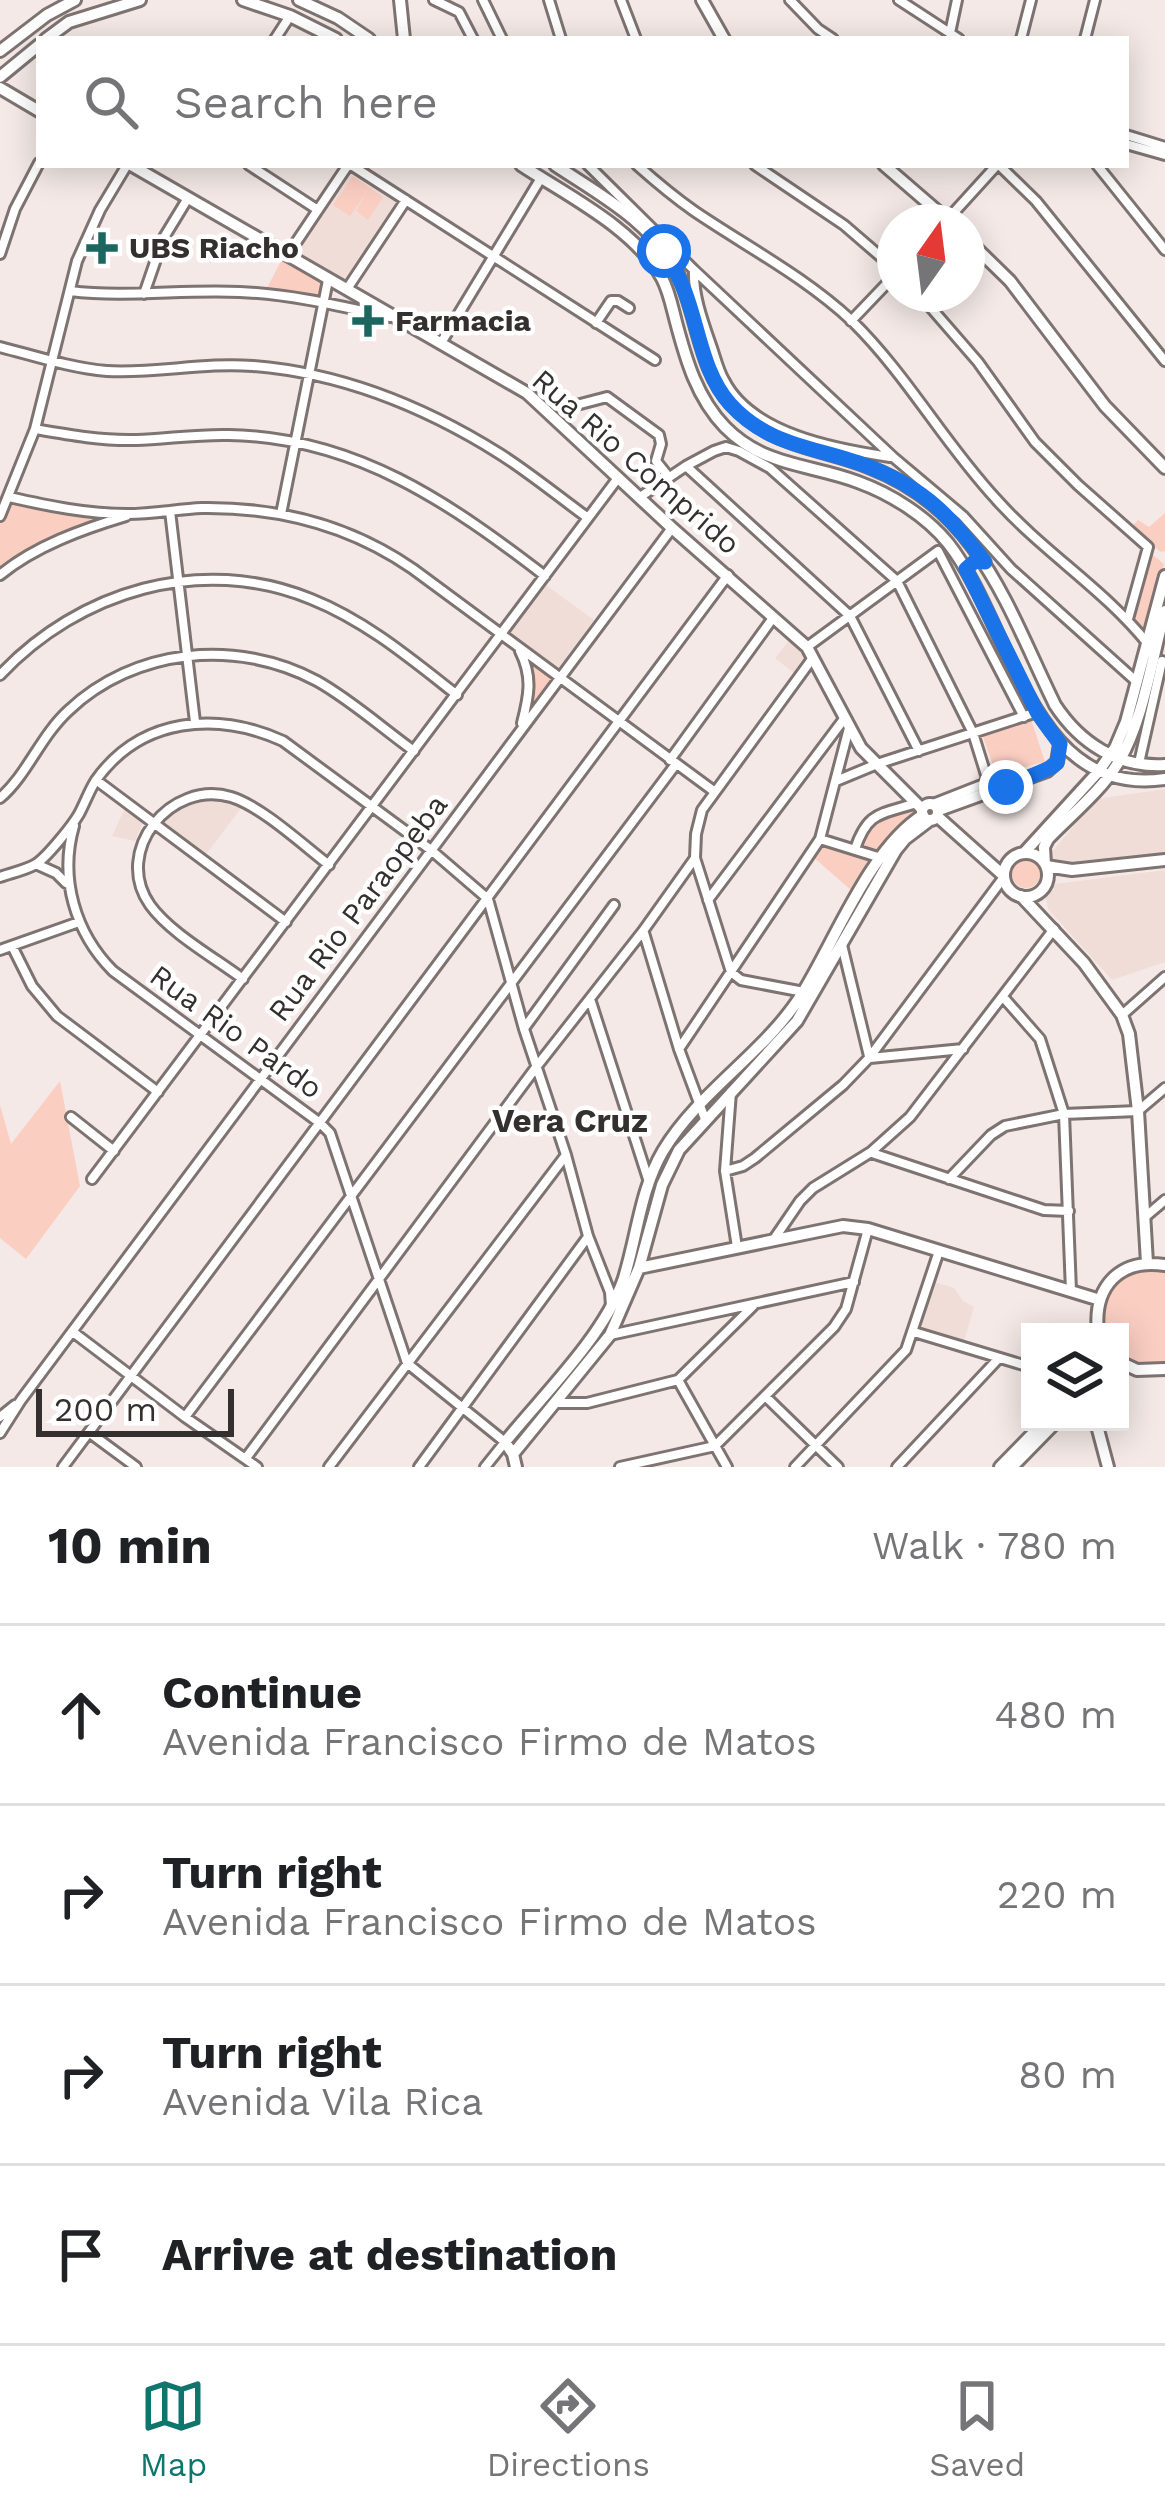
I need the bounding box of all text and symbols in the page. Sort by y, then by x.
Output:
search box [36,36,1129,168]
icon: search [78,69,144,135]
text: Search here [174,76,438,129]
north arrow [877,204,985,312]
route start [637,224,691,278]
place label: UBS Riacho [129,230,299,265]
marker: UBS Riacho [86,232,118,264]
place label: Farmacia [395,303,531,338]
marker: Farmacia [352,305,384,337]
street label: Rua Rio Comprido [525,362,747,561]
route end [979,760,1033,814]
street label: Rua Rio Paraopeba [261,787,454,1028]
street label: Rua Rio Pardo [143,957,329,1106]
district label: Vera Cruz [492,1101,648,1140]
map controls [1021,1323,1129,1431]
button: layers [1021,1323,1129,1431]
scale bar [36,1383,234,1436]
text: 200 m [54,1390,157,1429]
text: 10 min [48,1516,212,1575]
text: Walk · 780 m [872,1523,1117,1568]
text: Continue [162,1666,362,1719]
icon: ahead [48,1682,114,1748]
text: 480 m [994,1692,1117,1737]
text: Avenida Francisco Firmo de Matos [162,1719,817,1764]
text: Turn right [162,1846,382,1899]
icon: right [48,1862,114,1928]
text: 220 m [997,1872,1117,1917]
text: Avenida Francisco Firmo de Matos [162,1899,817,1944]
text: Turn right [162,2026,382,2079]
icon: right [48,2042,114,2108]
text: 80 m [1018,2052,1117,2097]
text: Avenida Vila Rica [162,2079,483,2124]
icon: arrive [48,2222,114,2288]
text: Arrive at destination [162,2228,617,2281]
tab: Map [140,2373,207,2484]
tab: Directions [487,2373,650,2484]
tab: Saved [929,2373,1025,2484]

